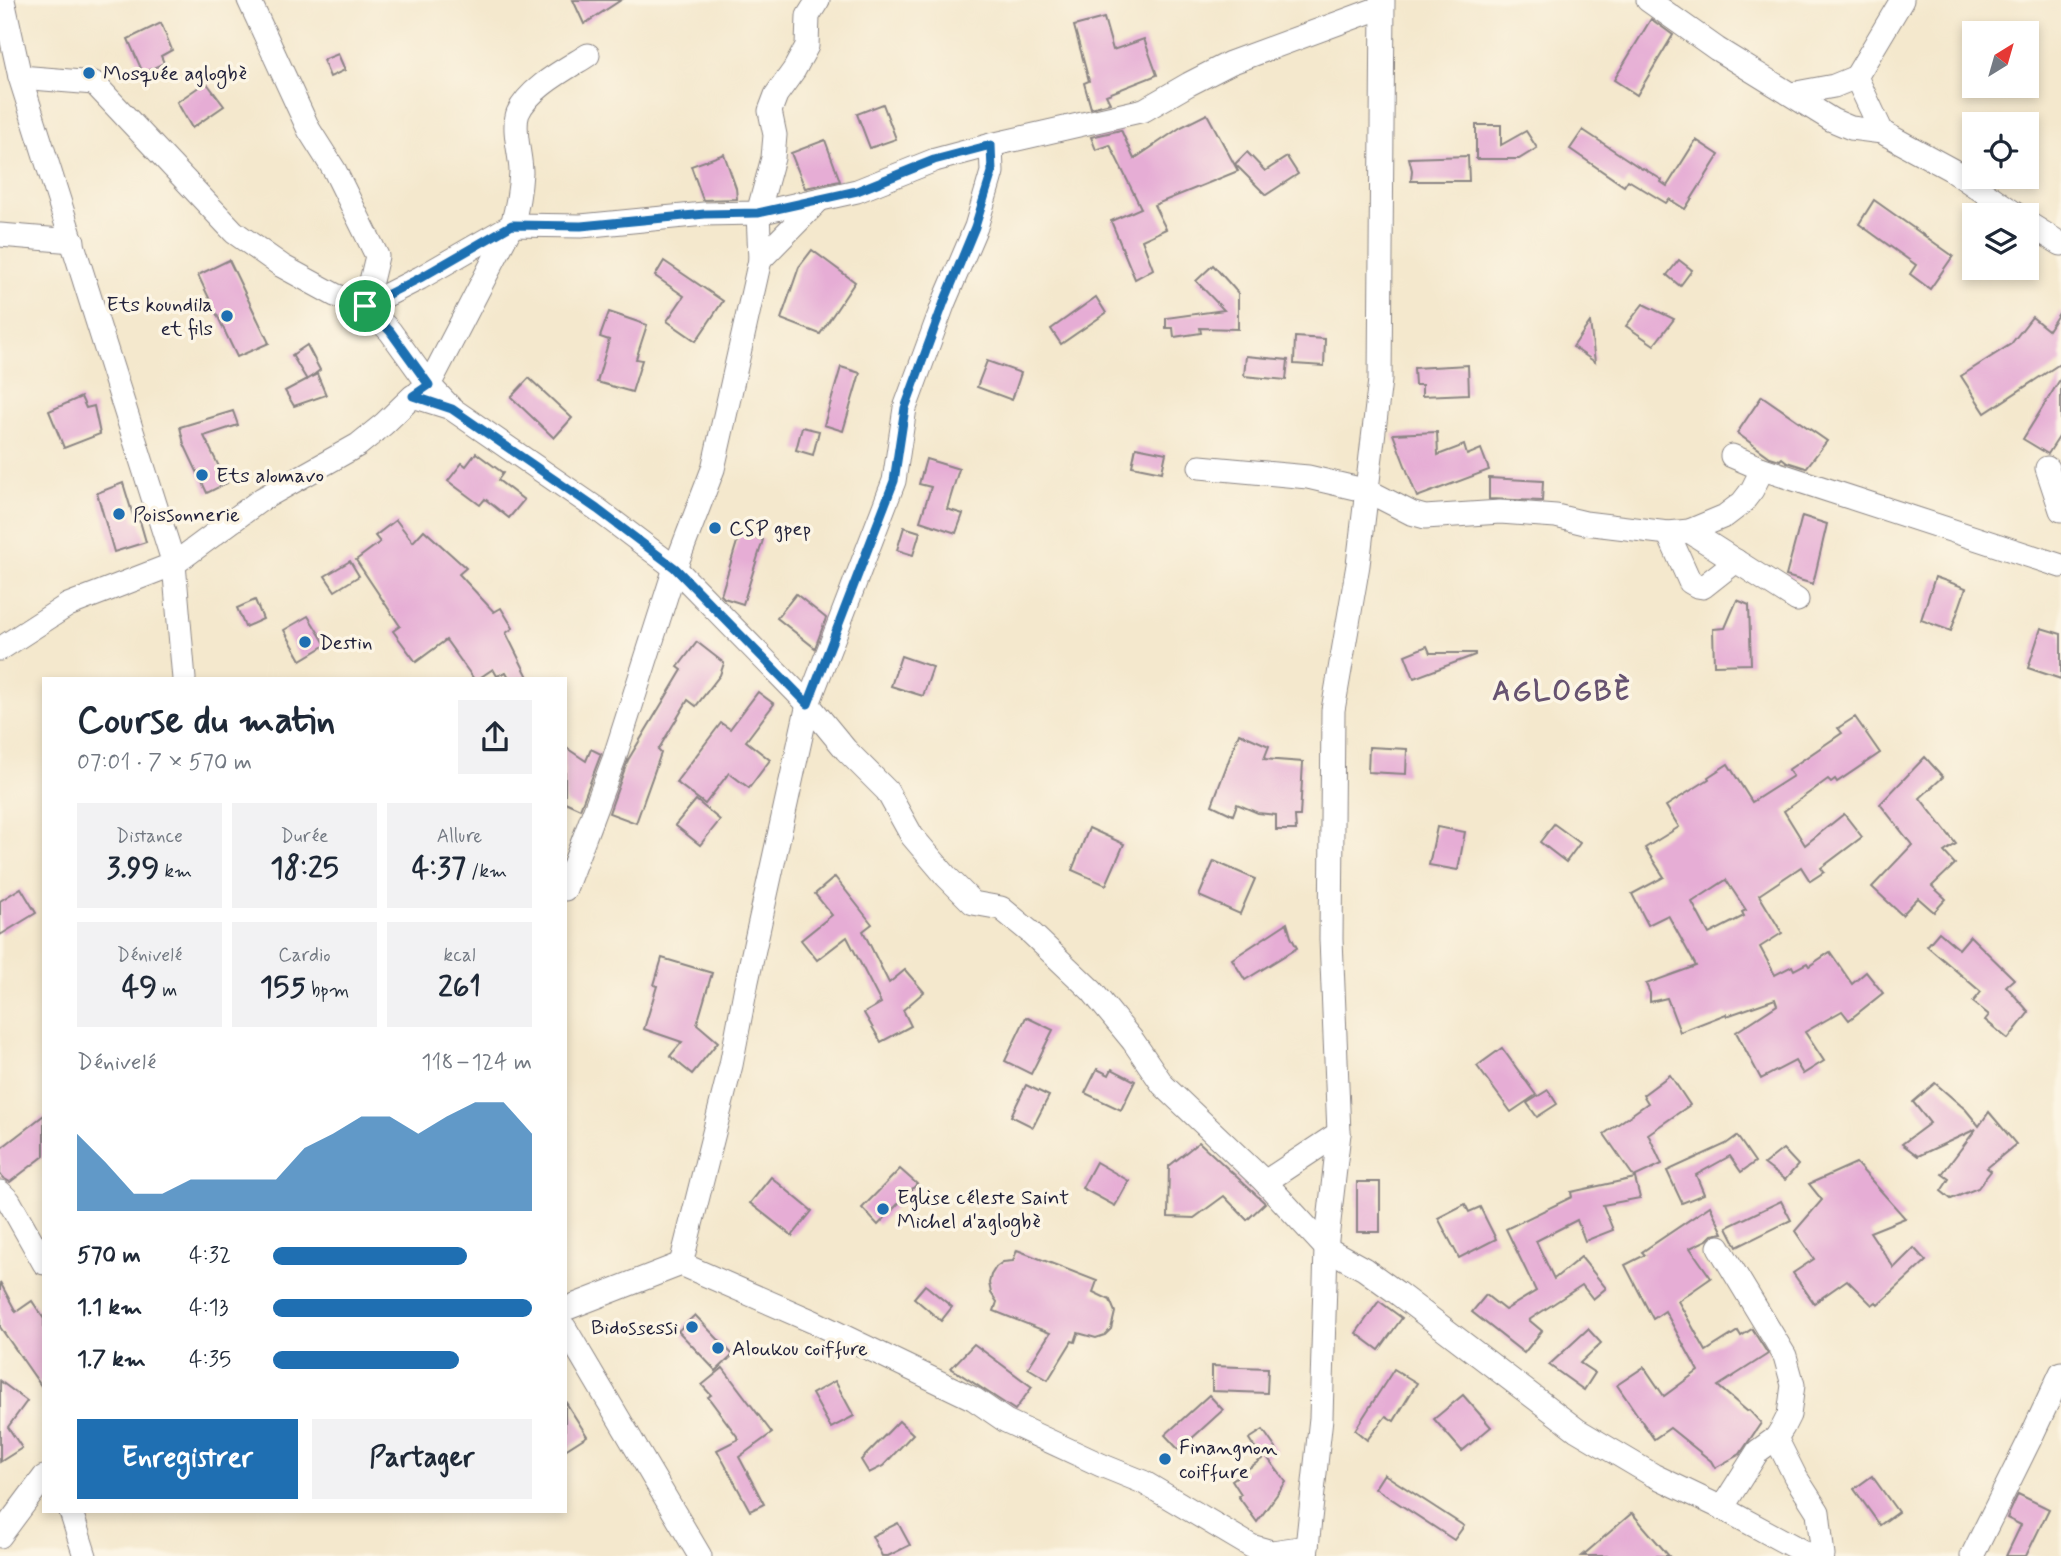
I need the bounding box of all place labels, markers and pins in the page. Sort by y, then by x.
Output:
place label: Mosquée aglogbè [103,60,247,89]
marker: Mosquée aglogbè [81,65,97,81]
pin [335,276,395,336]
place label: Ets koundila et fils [106,291,213,343]
marker: Ets koundila et fils [219,308,235,324]
place label: Ets alomavo [216,462,324,490]
marker: Ets alomavo [194,467,210,483]
place label: Poissonnerie [133,501,240,529]
marker: Poissonnerie [111,506,127,522]
place label: CSP gpep [729,515,811,543]
marker: CSP gpep [707,520,723,536]
place label: Destin [319,629,373,657]
marker: Destin [297,634,313,650]
place label: Eglise céleste Saint Michel d'aglogbè [897,1184,1069,1237]
marker: Eglise céleste Saint Michel d'aglogbè [875,1201,891,1217]
place label: Bidossessi [591,1314,678,1342]
marker: Bidossessi [684,1319,700,1335]
place label: Aloukou coiffure [732,1335,868,1363]
marker: Aloukou coiffure [710,1340,726,1356]
place label: Finangnon coiffure [1179,1434,1278,1486]
marker: Finangnon coiffure [1157,1451,1173,1467]

